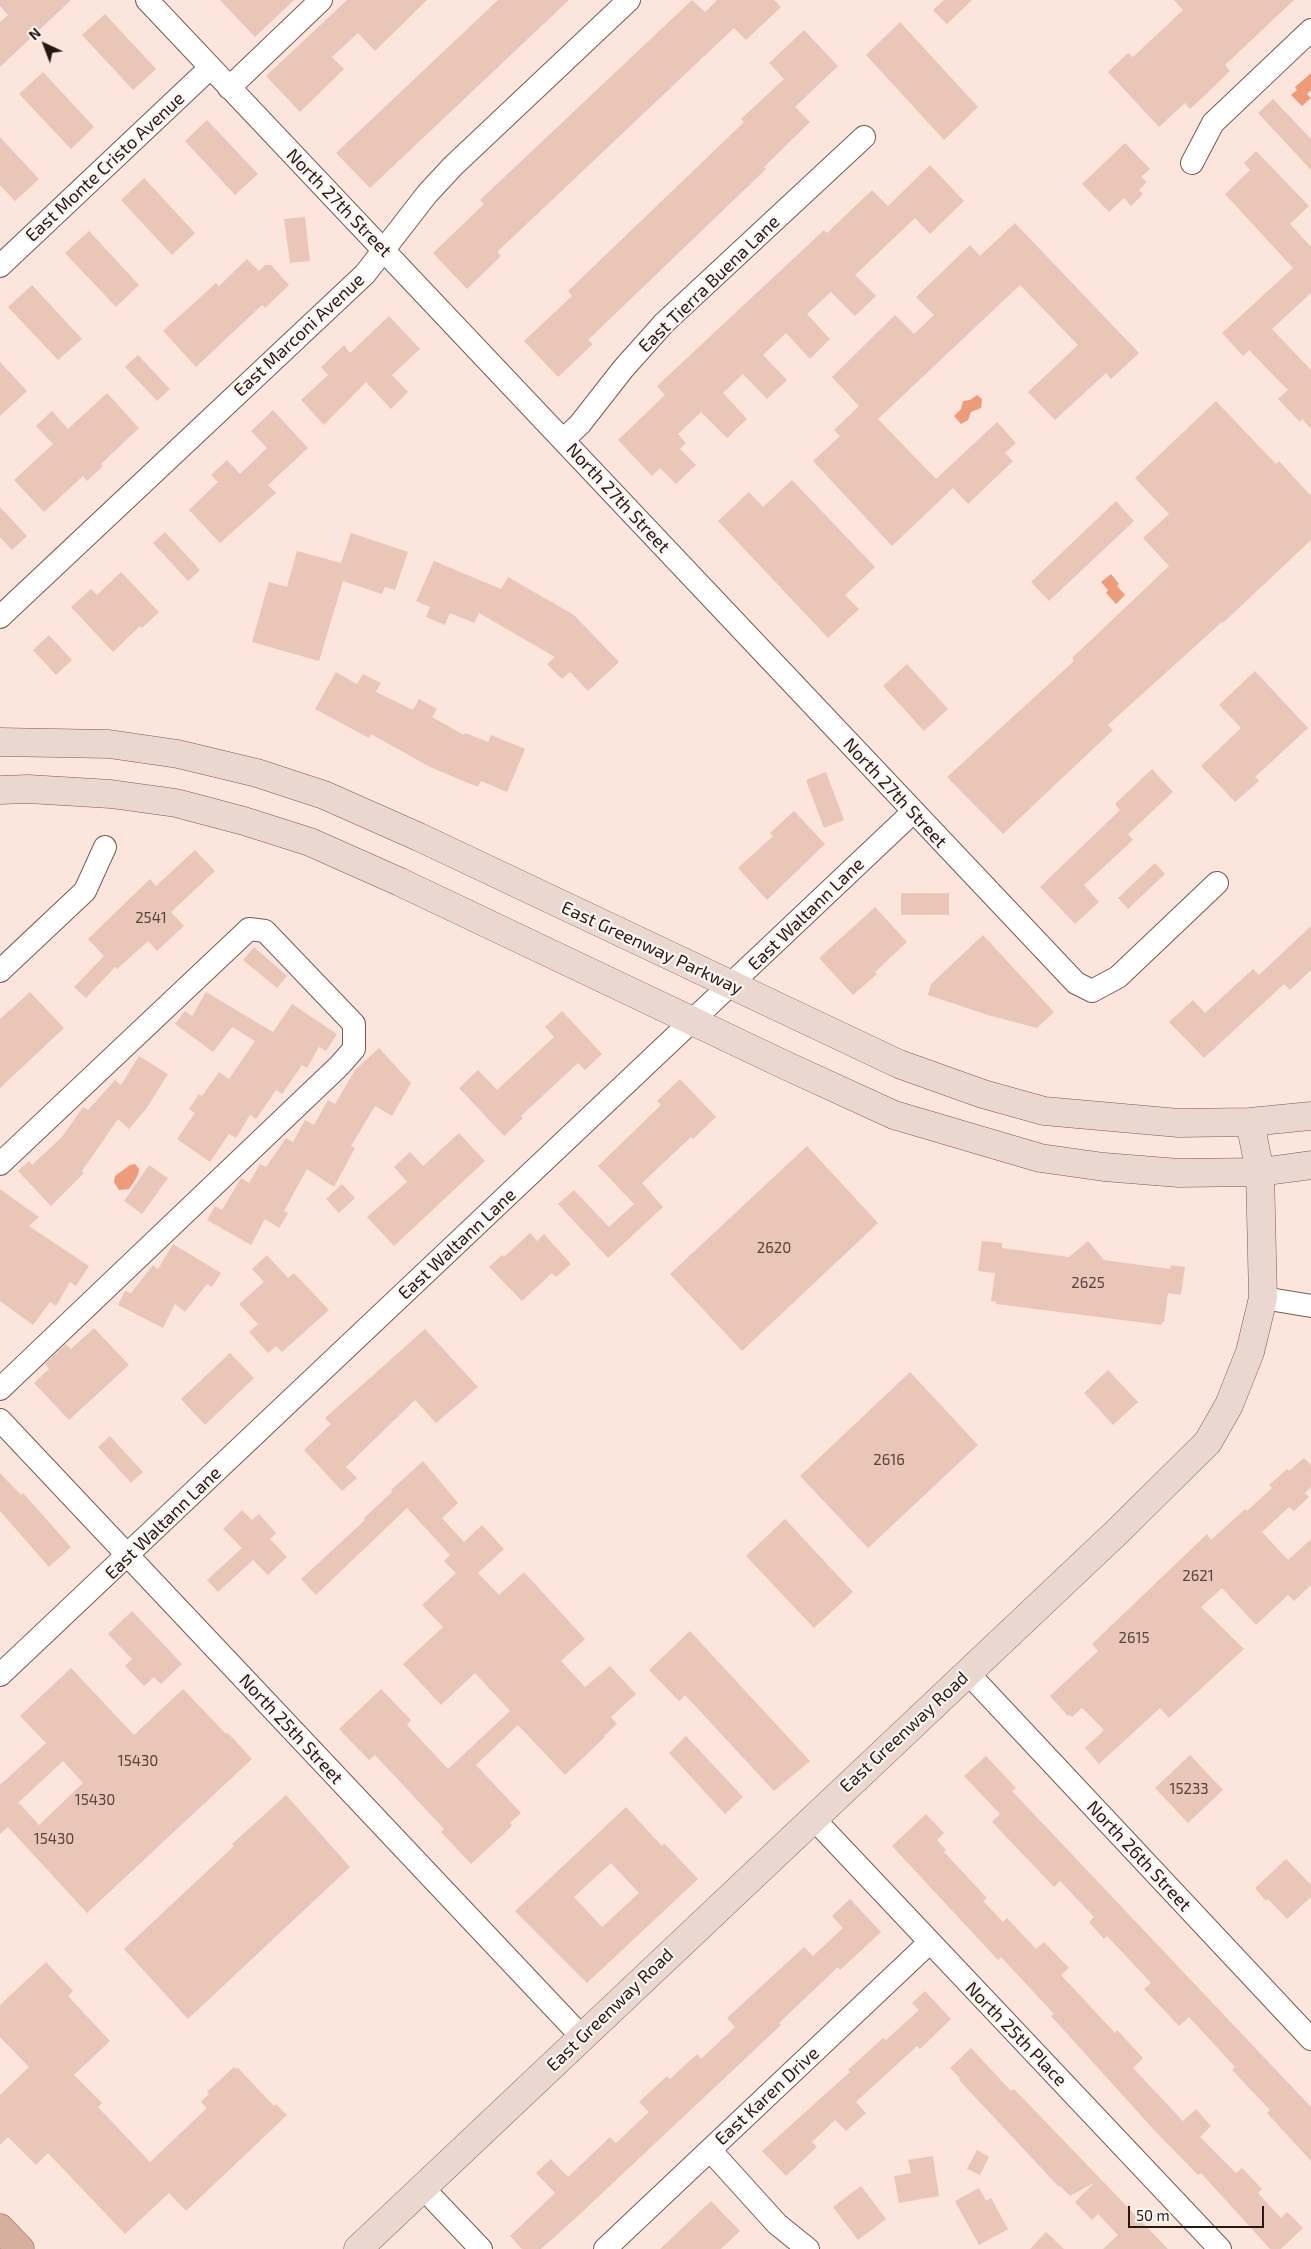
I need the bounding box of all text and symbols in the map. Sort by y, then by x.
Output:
north arrow [20,20,70,70]
text: N [25,24,44,43]
street label: East Monte Cristo Avenue [21,88,189,246]
street label: North 27th Street [282,144,396,262]
street label: East Tierra Buena Lane [634,211,784,357]
street label: East Marconi Avenue [229,269,369,401]
street label: North 27th Street [562,439,674,557]
street label: North 27th Street [839,734,951,852]
street label: East Waltann Lane [744,853,868,975]
street label: East Greenway Parkway [558,897,746,999]
house number: 2541 [135,909,167,927]
street label: East Waltann Lane [394,1184,520,1304]
house number: 2620 [757,1239,791,1257]
house number: 2625 [1071,1274,1105,1292]
house number: 2616 [873,1451,905,1469]
street label: East Waltann Lane [101,1462,225,1584]
house number: 2621 [1182,1567,1214,1585]
house number: 2615 [1118,1629,1150,1647]
street label: East Greenway Road [835,1667,973,1797]
street label: North 25th Street [234,1669,348,1789]
house number: 15430 [118,1752,158,1770]
house number: 15233 [1169,1780,1209,1798]
house number: 15430 [75,1791,115,1809]
street label: North 26th Street [1082,1796,1196,1916]
house number: 15430 [34,1830,74,1848]
street label: East Greenway Road [542,1944,678,2076]
street label: North 25th Place [961,1977,1071,2091]
street label: East Karen Drive [711,2042,823,2150]
scale bar [1131,2196,1267,2228]
text: 50 m [1136,2206,1170,2224]

